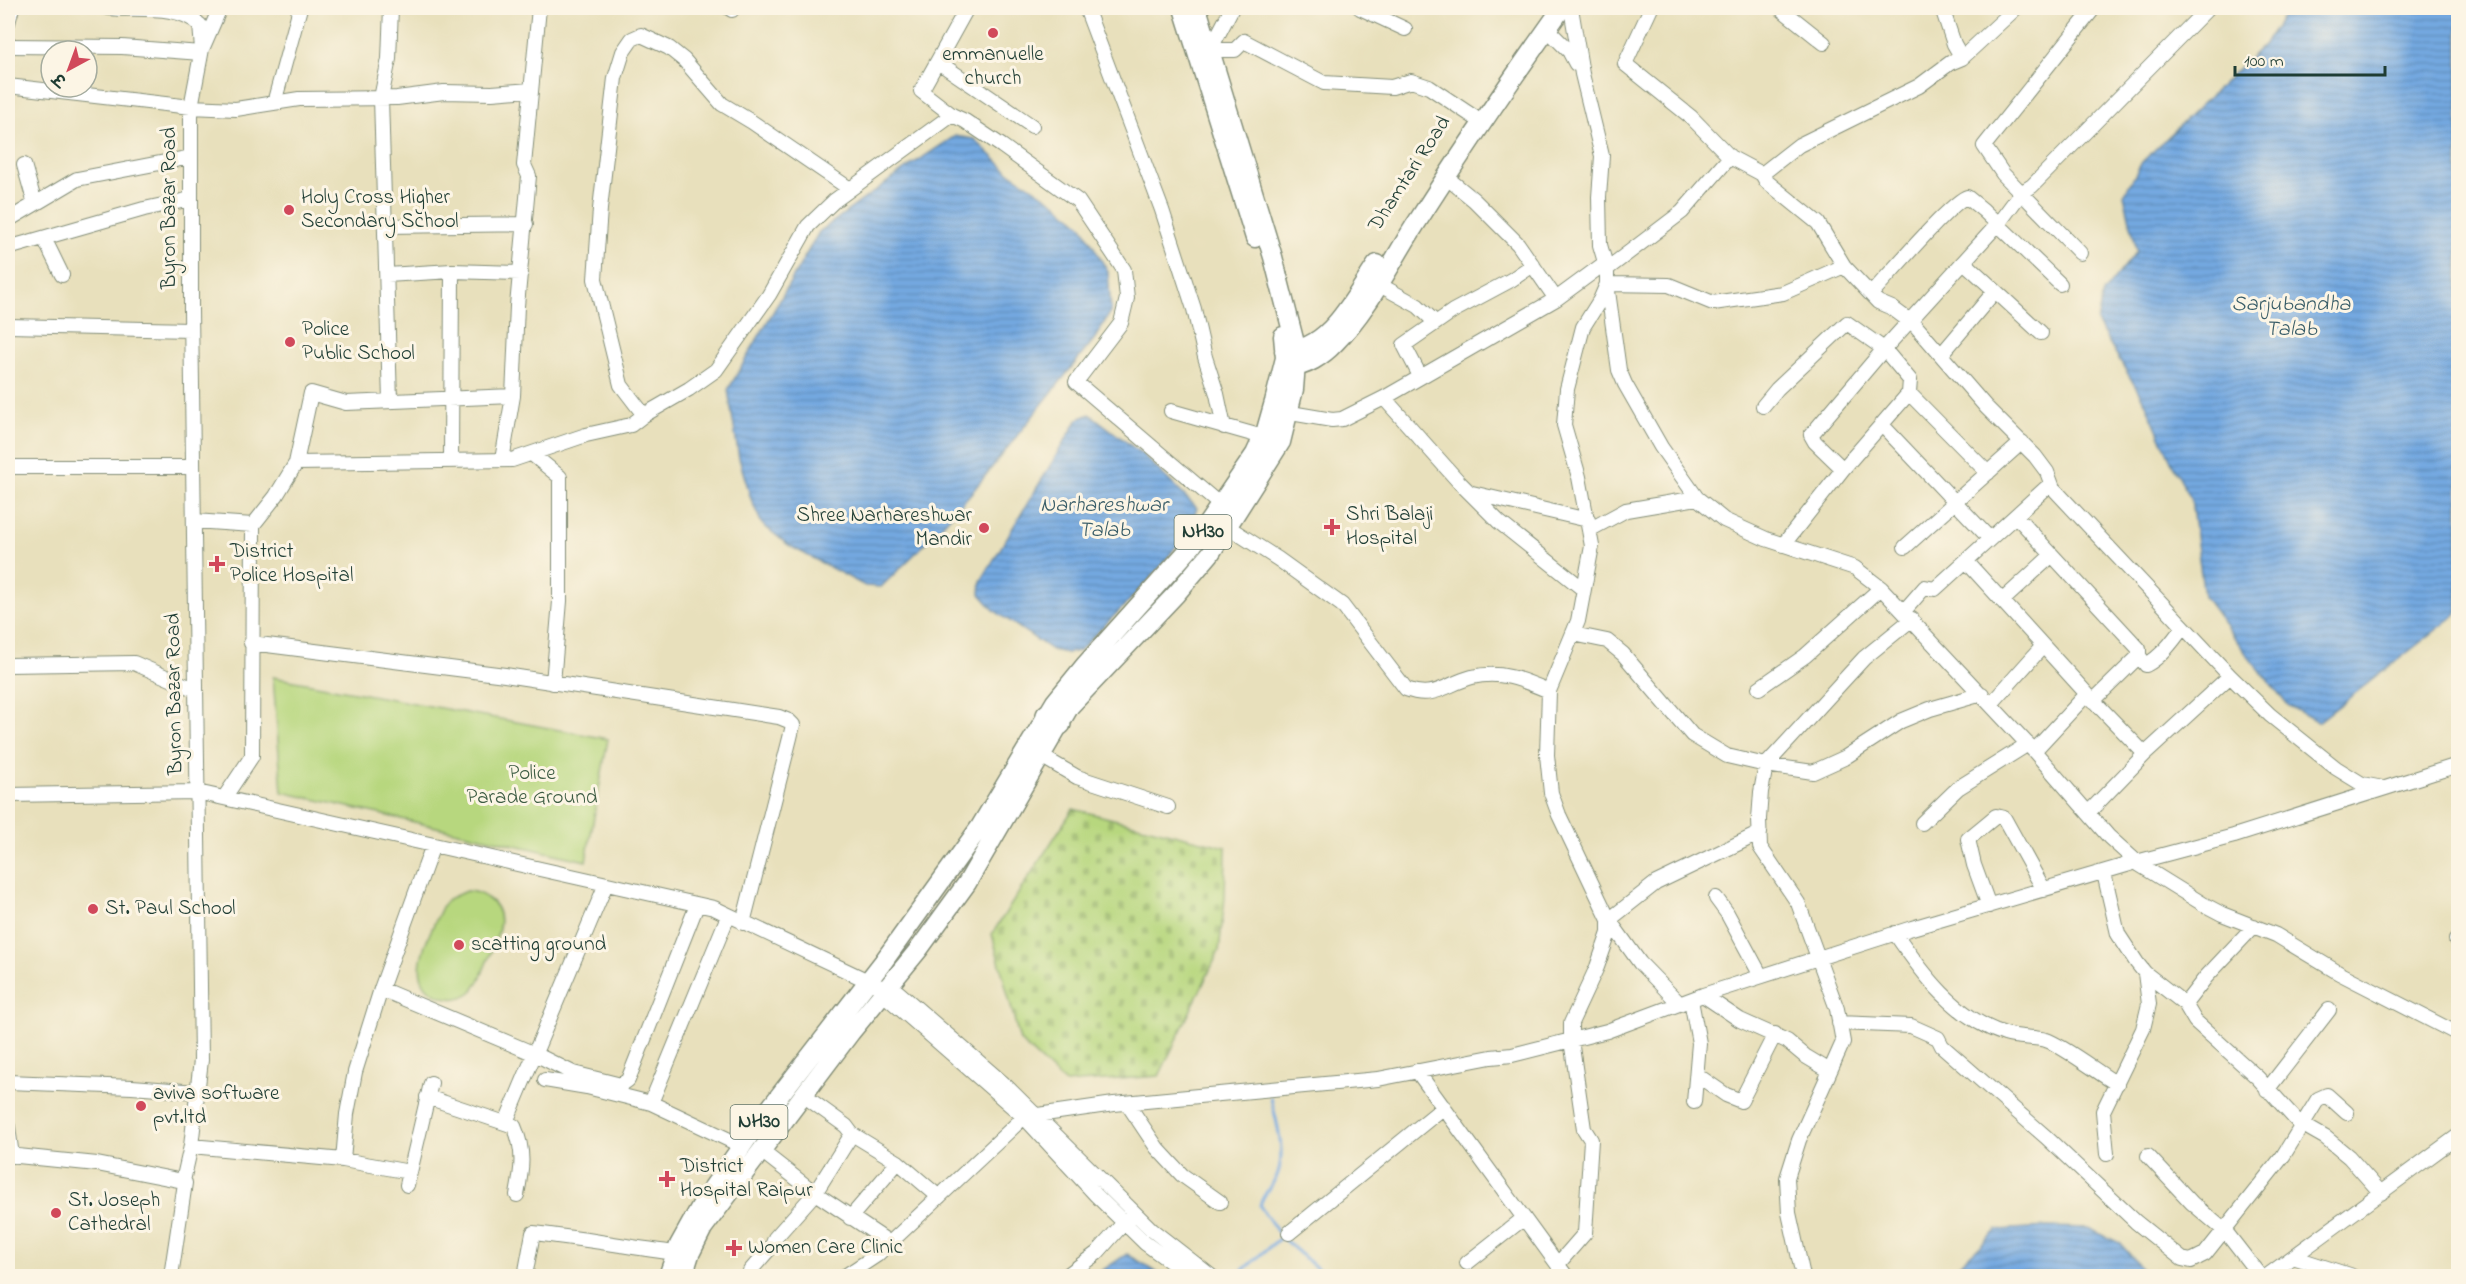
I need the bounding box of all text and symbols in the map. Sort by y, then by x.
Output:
marker: emmanuelle church [986,26,1000,40]
north arrow [39,39,99,99]
scale bar [2235,39,2385,77]
place label: emmanuelle church [942,40,1044,94]
text: 100 m [2244,49,2284,75]
text: उ [48,65,74,93]
street label: Dhamtari Road [1361,110,1459,239]
street label: Byron Bazar Road [155,127,187,290]
place label: Holy Cross Higher Secondary School [301,183,459,239]
marker: Holy Cross Higher Secondary School [282,203,296,217]
water label: Sarjubandha Talab [2232,289,2352,346]
place label: Police Public School [302,315,415,369]
marker: Police Public School [283,335,297,349]
water label: Narhareshwar Talab [1040,490,1171,547]
place label: Shri Balaji Hospital [1346,500,1433,554]
place label: Shree Narhareshwar Mandir [796,501,972,555]
road number: NH30 [1174,515,1232,549]
marker: Shri Balaji Hospital [1323,518,1341,536]
marker: Shree Narhareshwar Mandir [977,521,991,535]
place label: District Police Hospital [229,537,353,591]
marker: District Police Hospital [208,555,226,573]
street label: Byron Bazar Road [159,613,193,776]
park label: Police Parade Ground [466,759,598,813]
place label: St. Paul School [105,894,236,924]
marker: St. Paul School [86,902,100,916]
place label: scatting ground [471,930,606,962]
marker: scatting ground [452,938,466,952]
place label: aviva software pvt.ltd [153,1079,280,1133]
marker: aviva software pvt.ltd [134,1099,148,1113]
road number: NH30 [730,1105,788,1139]
place label: District Hospital Raipur [679,1152,813,1206]
marker: District Hospital Raipur [658,1170,676,1188]
place label: St. Joseph Cathedral [68,1186,160,1240]
marker: St. Joseph Cathedral [49,1206,63,1220]
place label: Women Care Clinic [748,1233,904,1263]
marker: Women Care Clinic [725,1239,743,1257]

